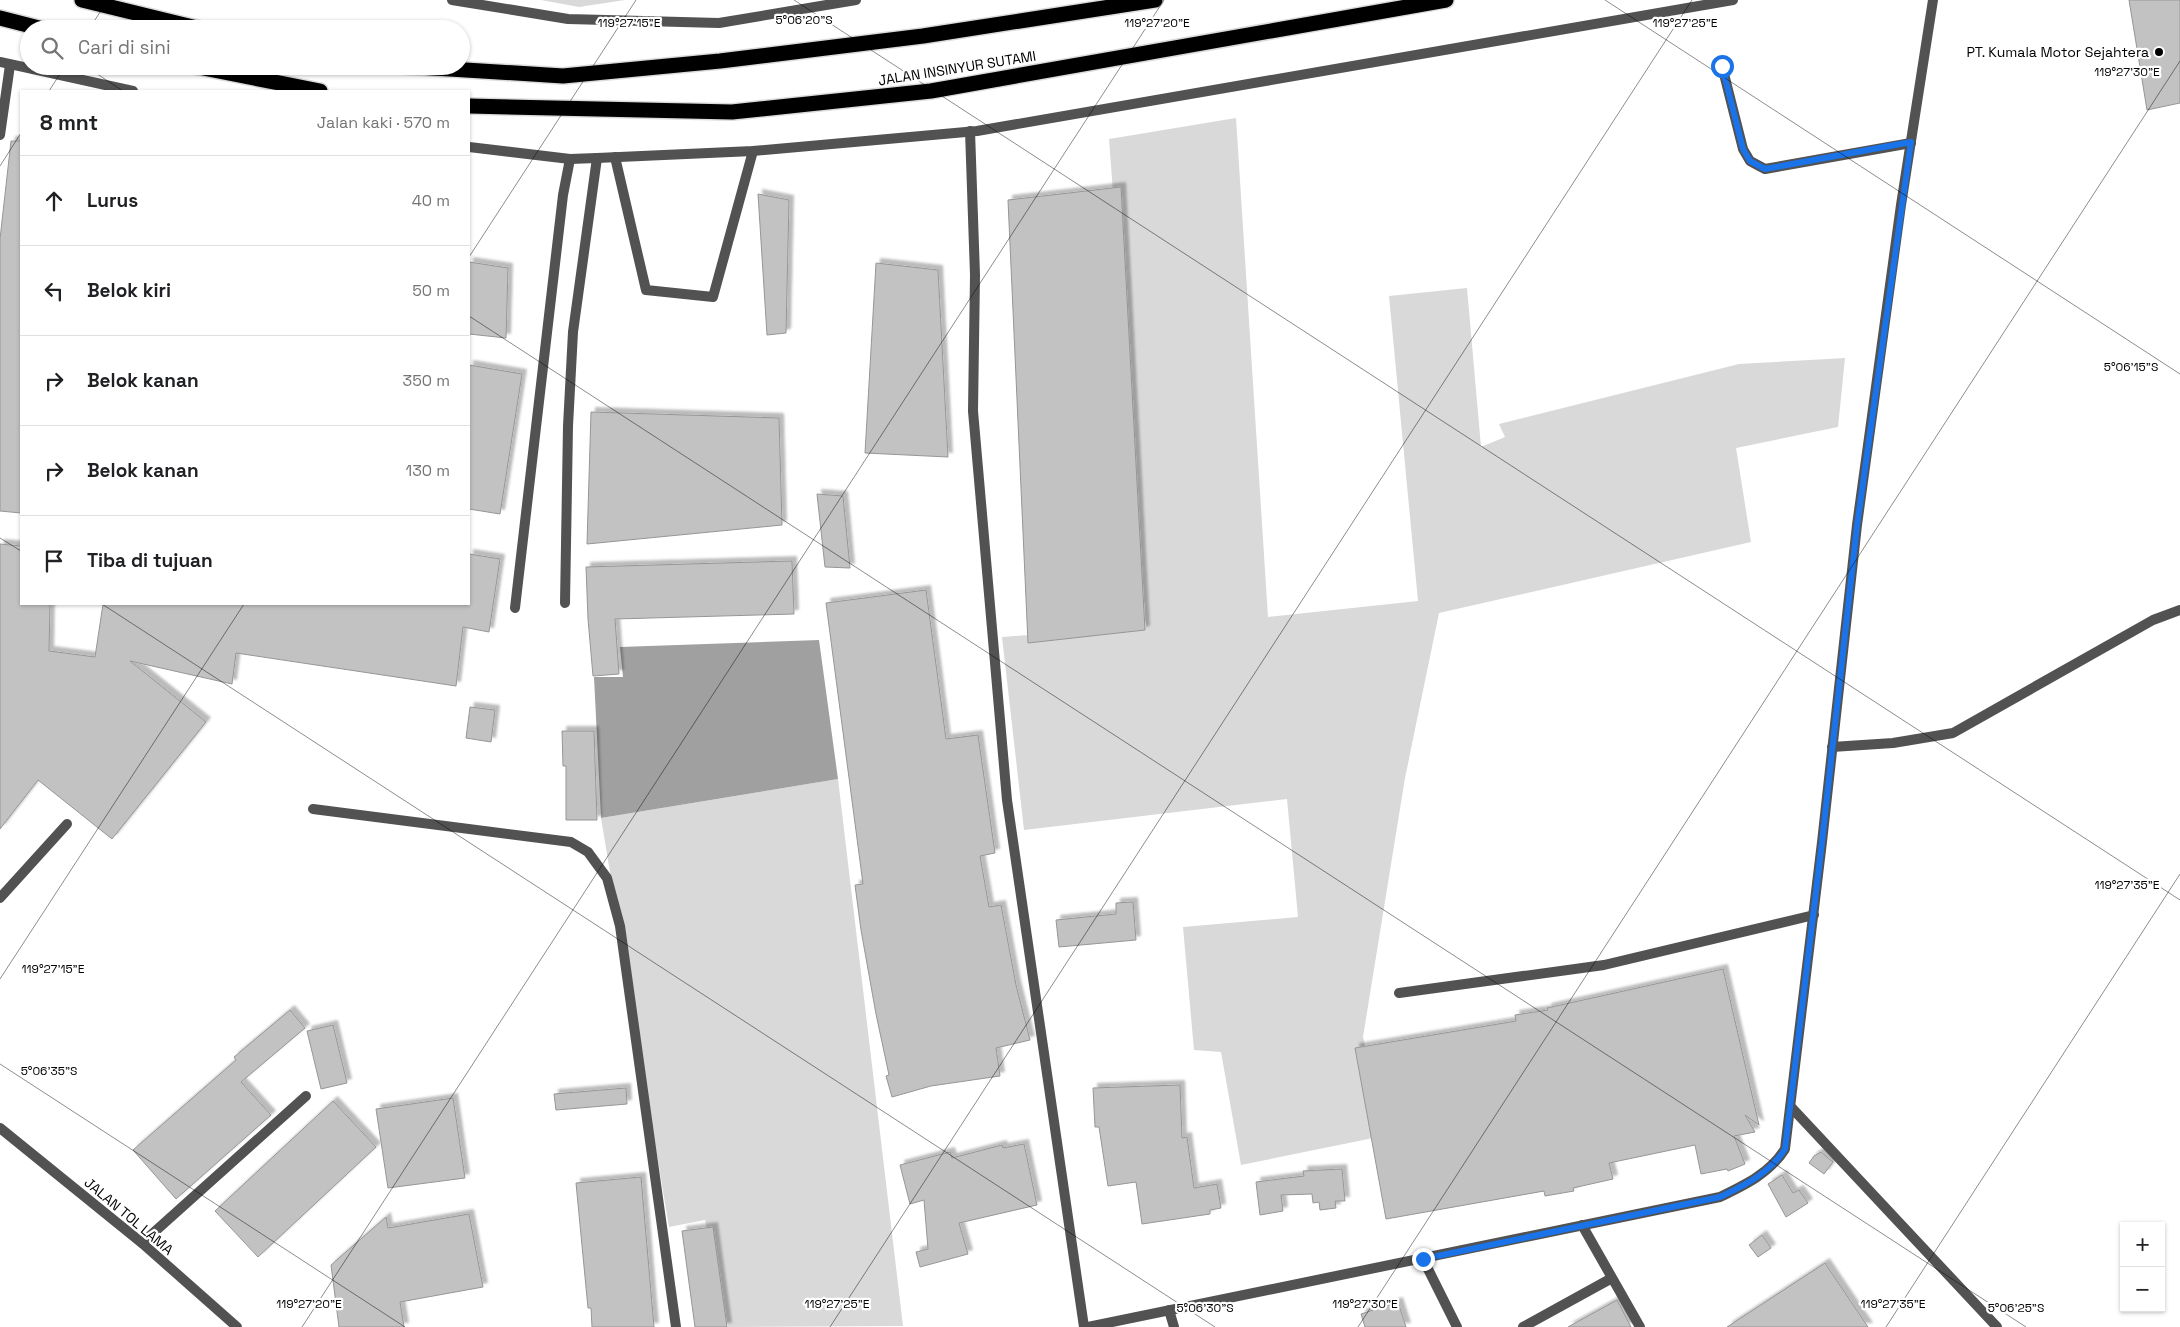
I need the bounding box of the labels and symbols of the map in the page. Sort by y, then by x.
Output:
text: 5°06'20"S [775,12,833,28]
text: 119°27'15"E [598,15,661,31]
text: 119°27'20"E [1124,15,1190,31]
text: 119°27'25"E [1652,15,1718,31]
place label: PT. Kumala Motor Sejahtera [1966,43,2149,61]
marker: PT. Kumala Motor Sejahtera [2153,46,2165,58]
street label: JALAN INSINYUR SUTAMI [877,47,1037,89]
route start [1711,55,1734,78]
text: 119°27'30"E [2094,64,2160,80]
text: 5°06'15"S [2104,359,2158,375]
text: 119°27'35"E [2094,877,2160,893]
text: 119°27'15"E [22,961,85,977]
text: 5°06'35"S [21,1063,77,1079]
street label: JALAN TOL LAMA [81,1173,177,1259]
route end [1412,1248,1435,1271]
text: 119°27'20"E [276,1296,342,1312]
text: 119°27'25"E [804,1296,870,1312]
text: 119°27'30"E [1332,1296,1398,1312]
text: 119°27'35"E [1860,1296,1926,1312]
text: 5°06'30"S [1176,1300,1234,1316]
text: 5°06'25"S [1988,1300,2044,1316]

